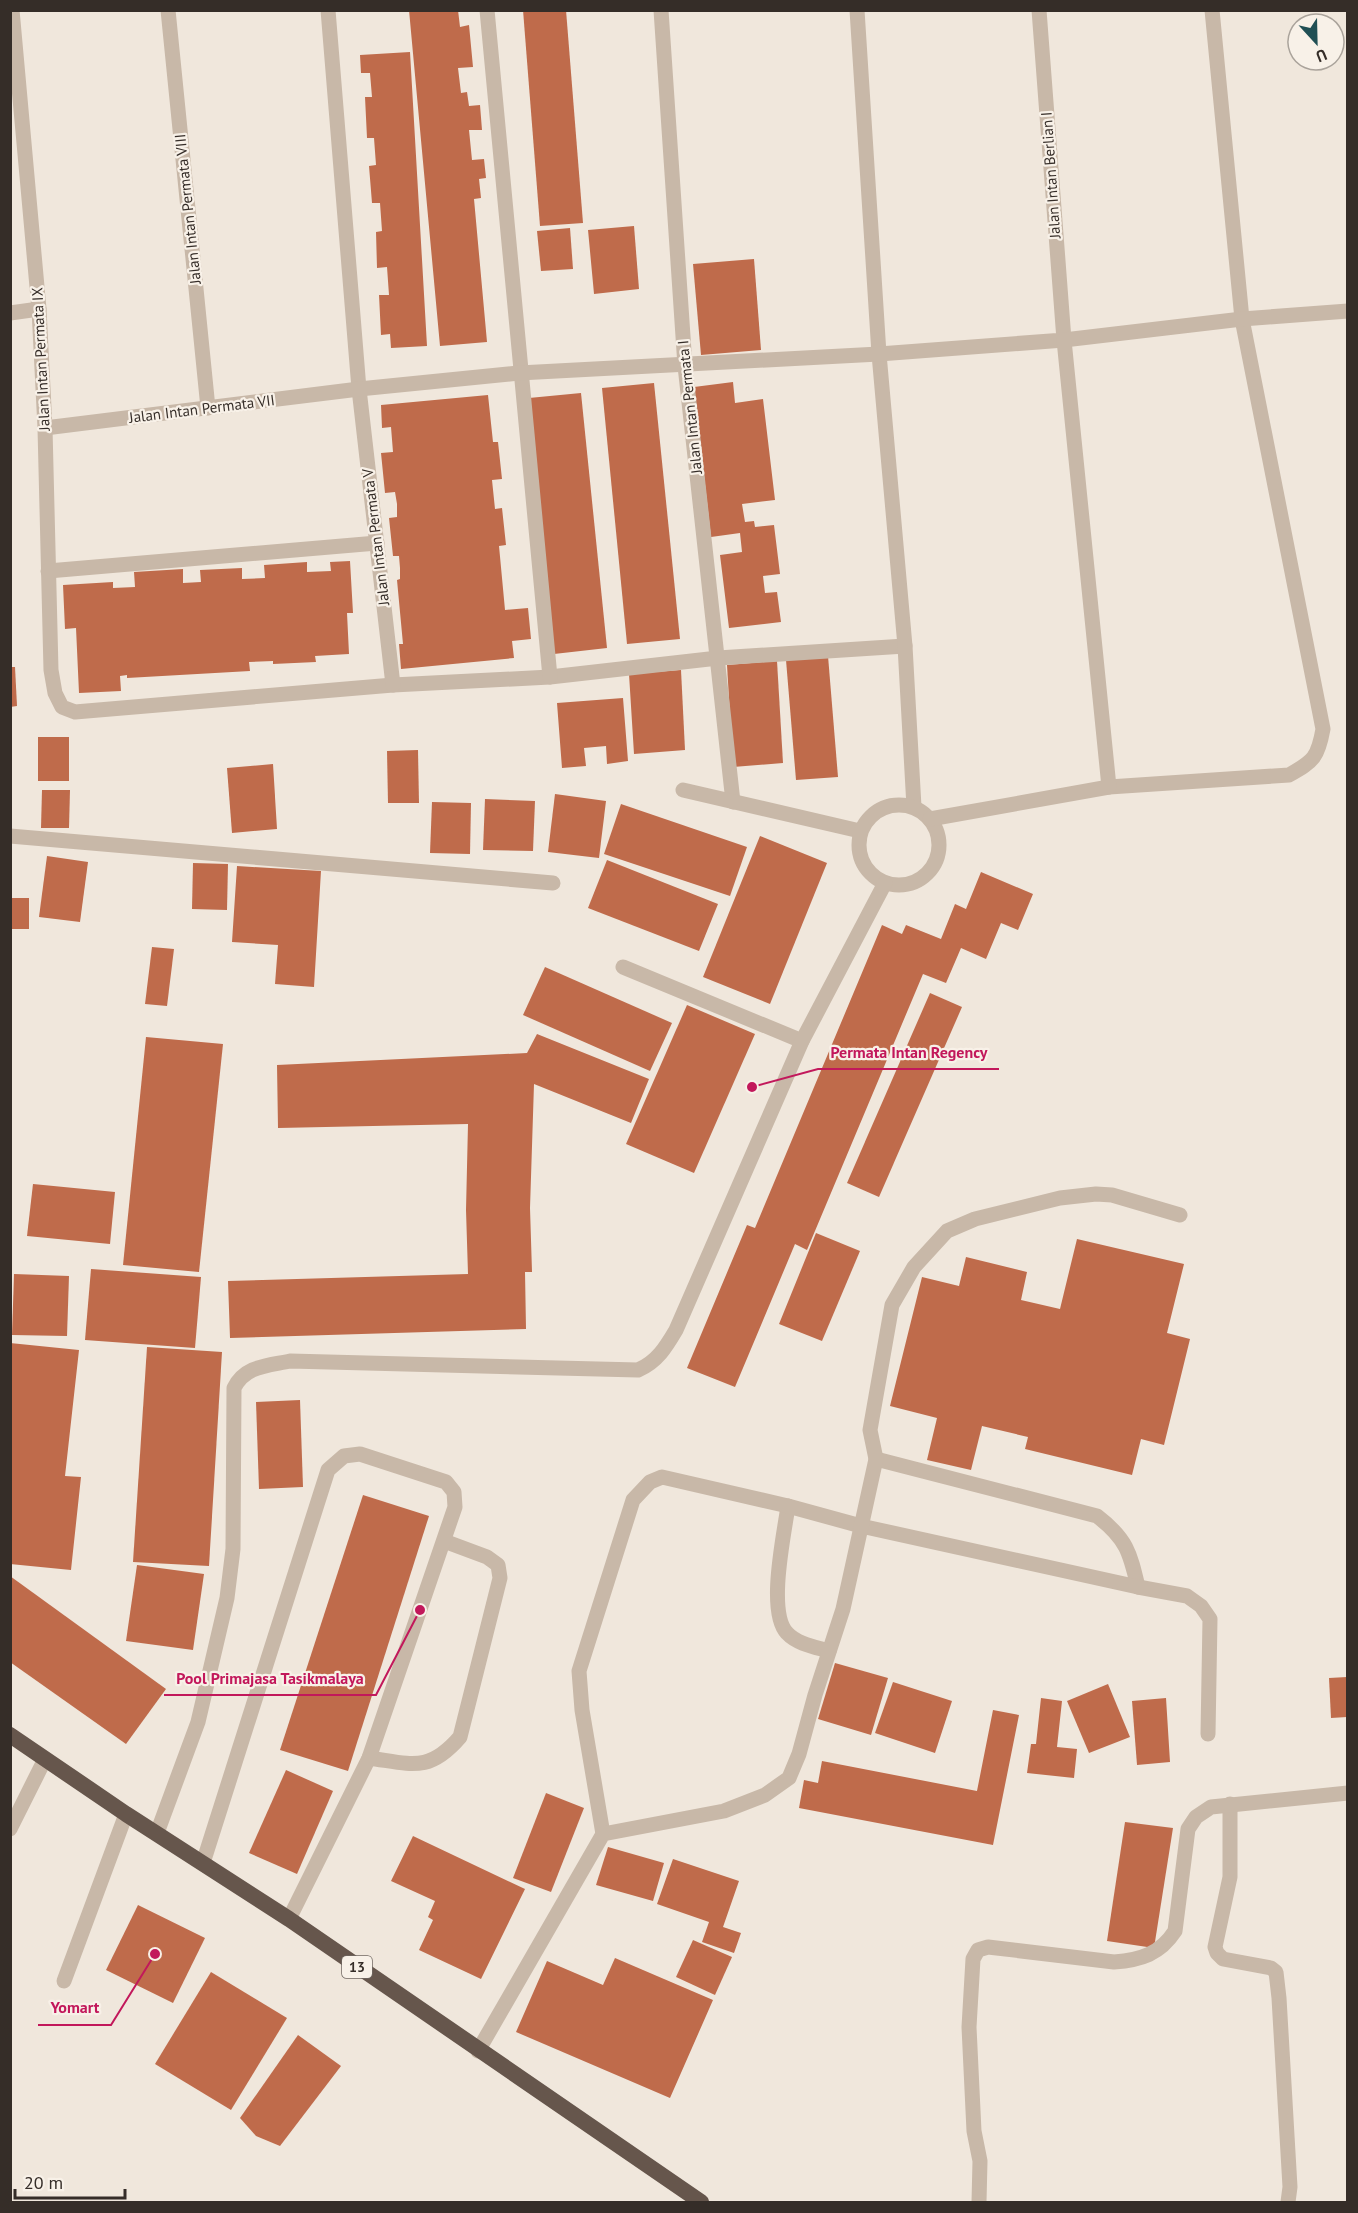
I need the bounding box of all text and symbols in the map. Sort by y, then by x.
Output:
north arrow [1286,12,1346,72]
text: U [1313,45,1330,67]
street label: Jalan Intan Berlian I [1037,111,1064,240]
street label: Jalan Intan Permata VIII [170,133,205,286]
street label: Jalan Intan Permata IX [27,287,54,432]
street label: Jalan Intan Permata I [673,339,706,476]
street label: Jalan Intan Permata VII [127,390,276,427]
street label: Jalan Intan Permata V [358,467,393,608]
callout: Permata Intan Regency [818,1035,999,1069]
text: Permata Intan Regency [831,1042,988,1062]
callout: Pool Primajasa Tasikmalaya [164,1661,376,1695]
text: Pool Primajasa Tasikmalaya [176,1668,364,1688]
road number: 13 [342,1956,372,1978]
callout: Yomart [38,1991,111,2025]
text: Yomart [50,1997,100,2017]
scale bar [15,2162,124,2200]
text: 20 m [24,2171,63,2194]

